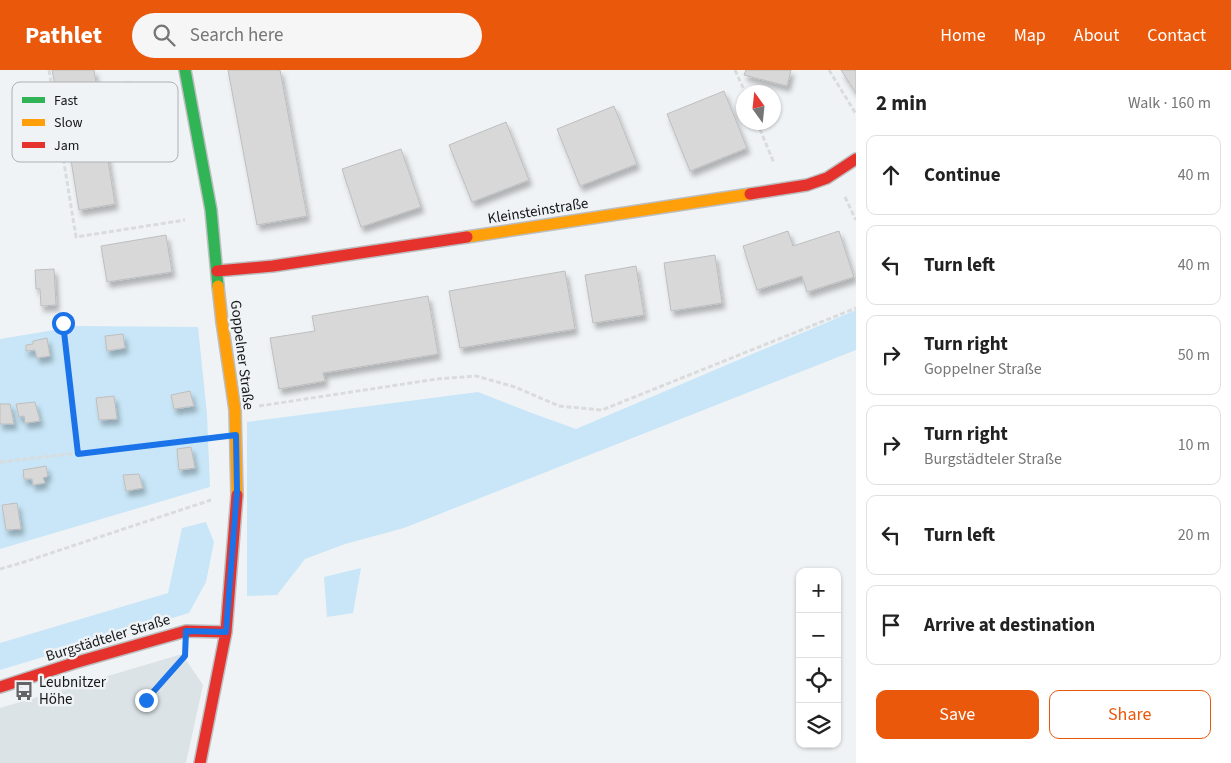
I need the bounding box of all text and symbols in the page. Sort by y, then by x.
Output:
search box [132,13,482,58]
text: Pathlet [25,18,102,53]
icon: search [150,21,178,49]
text: Search here [190,22,284,49]
text: Home [940,23,986,48]
text: Map [1014,23,1046,48]
text: About [1074,23,1119,48]
text: Contact [1147,23,1206,48]
legend [12,82,178,162]
north arrow [736,85,781,130]
text: 2 min [876,88,927,118]
text: Fast [54,91,78,111]
text: Walk · 160 m [1128,92,1211,114]
text: Slow [54,113,83,133]
text: Jam [54,136,79,156]
icon: ahead [877,161,905,189]
text: Continue [924,162,1001,189]
text: 40 m [1178,164,1210,186]
street label: Kleinsteinstraße [486,193,590,229]
icon: left [877,251,905,279]
text: Turn left [924,252,995,279]
text: 40 m [1178,254,1210,276]
street label: Goppelner Straße [225,299,259,411]
route start [52,312,75,335]
text: Turn right [924,331,1008,358]
icon: right [877,341,905,369]
text: 50 m [1178,344,1210,366]
text: Goppelner Straße [924,358,1042,380]
text: Turn right [924,421,1008,448]
icon: right [877,431,905,459]
text: 10 m [1178,434,1210,456]
text: Burgstädteler Straße [924,448,1062,470]
icon: left [877,521,905,549]
text: Turn left [924,522,995,549]
text: 20 m [1178,524,1210,546]
map controls [796,568,841,748]
button: + [796,568,841,613]
street label: Burgstädteler Straße [43,609,173,667]
icon: arrive [877,611,905,639]
text: Arrive at destination [924,612,1095,639]
button: − [796,613,841,658]
button: locate [796,658,841,703]
place label: Leubnitzer Höhe [39,672,107,710]
bus stop icon: Leubnitzer Höhe [13,680,35,702]
route end [135,689,158,712]
button: Save [876,690,1039,739]
button: Share [1049,690,1211,739]
button: layers [796,703,841,748]

